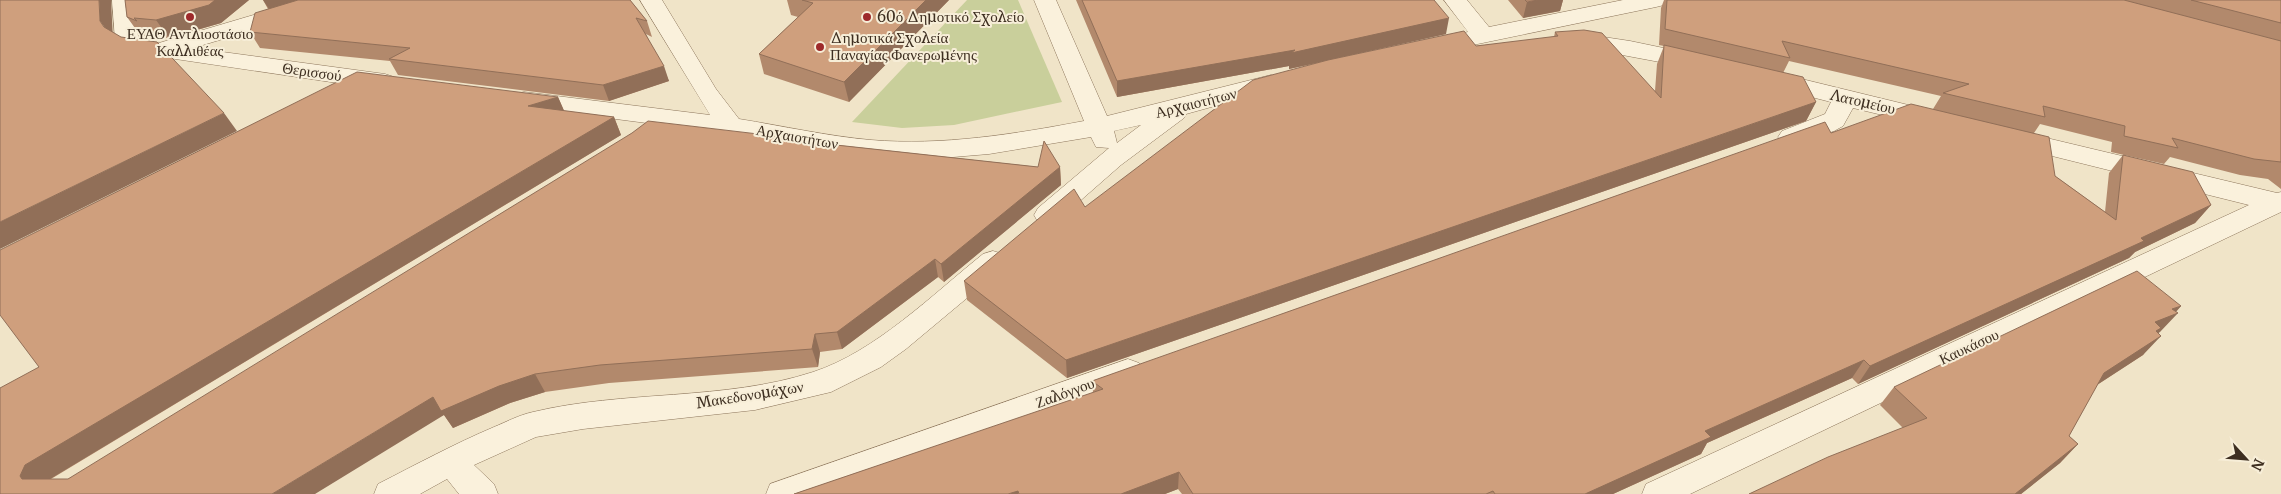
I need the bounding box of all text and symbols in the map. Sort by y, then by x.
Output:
place label: 60ό Δημοτικό Σχολείο [877,7,1024,26]
marker: ΕΥΑΘ Αντλιοστάσιο Καλλιθέας [184,11,196,23]
marker: 60ό Δημοτικό Σχολείο [861,11,873,23]
place label: ΕΥΑΘ Αντλιοστάσιο Καλλιθέας [127,24,253,60]
place label: Δημοτικά Σχολεία Παναγίας Φανερωμένης [830,28,977,64]
marker: Δημοτικά Σχολεία Παναγίας Φανερωμένης [814,41,826,53]
street label: Θερισσού [281,58,343,85]
street label: Αρχαιοτήτων [1153,83,1239,122]
street label: Λατομείου [1828,85,1897,118]
street label: Αρχαιοτήτων [754,120,840,153]
street label: Καυκάσου [1936,324,2002,369]
street label: Ζαλόγγου [1033,373,1097,412]
street label: Μακεδονομάχων [695,377,805,412]
north arrow [2221,434,2271,484]
text: N [2247,456,2268,474]

